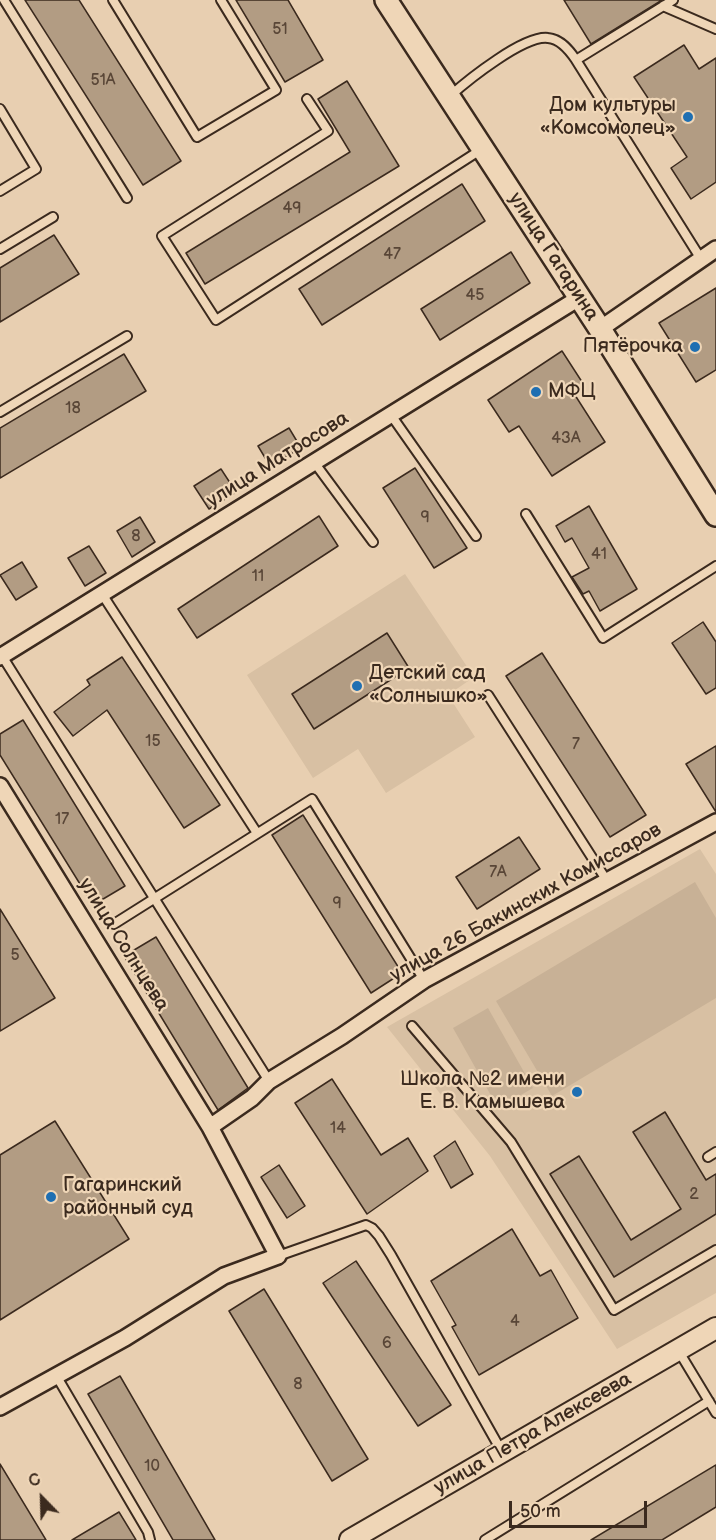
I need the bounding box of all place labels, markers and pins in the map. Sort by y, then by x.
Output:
place label: Дом культуры «Комсомолец» [540,94,676,141]
marker: Дом культуры «Комсомолец» [681,110,695,124]
place label: Пятёрочка [583,335,683,359]
marker: Пятёрочка [688,340,702,354]
place label: МФЦ [548,380,596,404]
marker: МФЦ [529,385,543,399]
place label: Детский сад «Солнышко» [369,662,488,709]
marker: Детский сад «Солнышко» [350,679,364,693]
place label: Школа №2 имени Е. В. Камышева [400,1068,565,1115]
marker: Школа №2 имени Е. В. Камышева [570,1085,584,1099]
place label: Гагаринский районный суд [63,1174,193,1221]
marker: Гагаринский районный суд [44,1190,58,1204]

